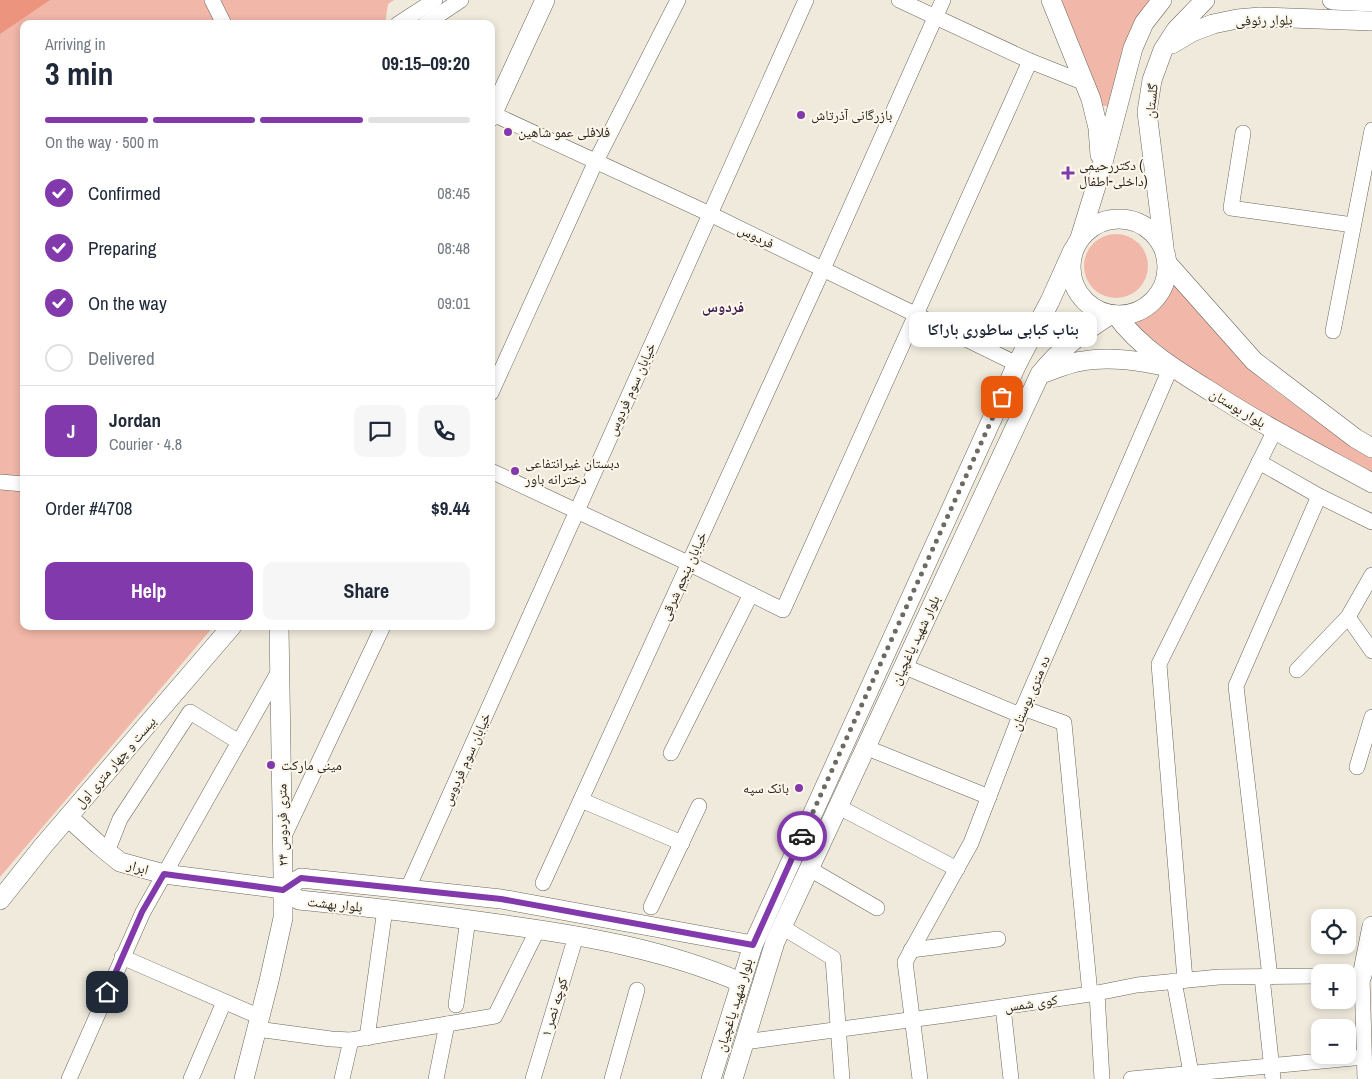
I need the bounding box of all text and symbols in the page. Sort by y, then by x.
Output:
street label: بلوار رئوفی [1235,11,1293,29]
text: Arriving in [45,33,106,55]
text: 09:15–09:20 [382,50,470,76]
text: 3 min [45,52,114,95]
street label: گلستان [1140,82,1162,120]
place label: بازرگانی آذرتاش [811,106,892,124]
marker: بازرگانی آذرتاش [795,109,807,121]
place label: فلافلی عمو شاهین [518,123,610,141]
marker: فلافلی عمو شاهین [502,126,514,138]
text: On the way · 500 m [45,131,159,153]
place label: دکتررحیمی ( داخلی-اطفال) [1079,156,1148,190]
marker: دکتررحیمی ( داخلی-اطفال) [1061,166,1075,180]
icon: check [45,179,73,207]
text: Confirmed [88,180,161,206]
text: 08:45 [437,182,470,204]
street label: فردوس [735,220,777,252]
icon: check [45,234,73,262]
text: Preparing [88,235,156,261]
text: 08:48 [437,237,470,259]
icon: check [45,289,73,317]
text: On the way [88,290,167,316]
text: 09:01 [437,292,470,314]
district label: فردوس [702,296,744,317]
callout: بناب کبابی ساطوری باراکا [908,312,1096,347]
text: بناب کبابی ساطوری باراکا [927,318,1079,340]
street label: خیابان سوم فردوس [602,340,661,439]
text: Delivered [88,345,155,371]
pin [981,376,1023,418]
icon: bag [988,383,1016,411]
street label: بلوار بوستان [1207,384,1269,432]
button: chat [354,405,406,457]
button: phone [418,405,470,457]
text: Jordan [109,407,161,433]
text: J [67,418,75,444]
text: Courier · 4.8 [109,433,182,455]
place label: دبستان غیرانتفاعی دخترانه باور [524,454,620,488]
marker: دبستان غیرانتفاعی دخترانه باور [509,465,521,477]
text: Order #4708 [45,495,132,521]
text: $9.44 [431,495,470,521]
street label: خیابان پنجم شرقی [655,529,712,624]
button: Help [45,562,253,620]
button: Share [263,562,470,620]
street label: بلوار شهید یاغچیان [886,592,944,688]
street label: ده متری بوستان [1006,652,1054,733]
street label: خیابان سوم فردوس [437,710,496,809]
street label: بیست و چهار متری اول [70,712,160,812]
place label: مینی مارکت [281,756,342,774]
marker: مینی مارکت [265,759,277,771]
place label: بانک سپه [743,779,789,797]
marker: بانک سپه [793,782,805,794]
street label: ۲۴ متری فردوس [272,783,292,867]
courier [777,811,827,861]
icon: car [788,822,816,850]
street label: ابرار [124,855,151,879]
street label: بلوار بهشت [306,892,364,916]
map controls [1311,909,1356,1064]
button: locate [1311,909,1356,954]
street label: بلوار شهید یاغچیان [711,956,757,1054]
button: + [1311,964,1356,1009]
pin [86,971,128,1013]
street label: کوچه نصر ۱ [537,975,572,1039]
icon: home [93,978,121,1006]
street label: کوی شمس [1003,990,1059,1016]
button: − [1311,1019,1356,1064]

